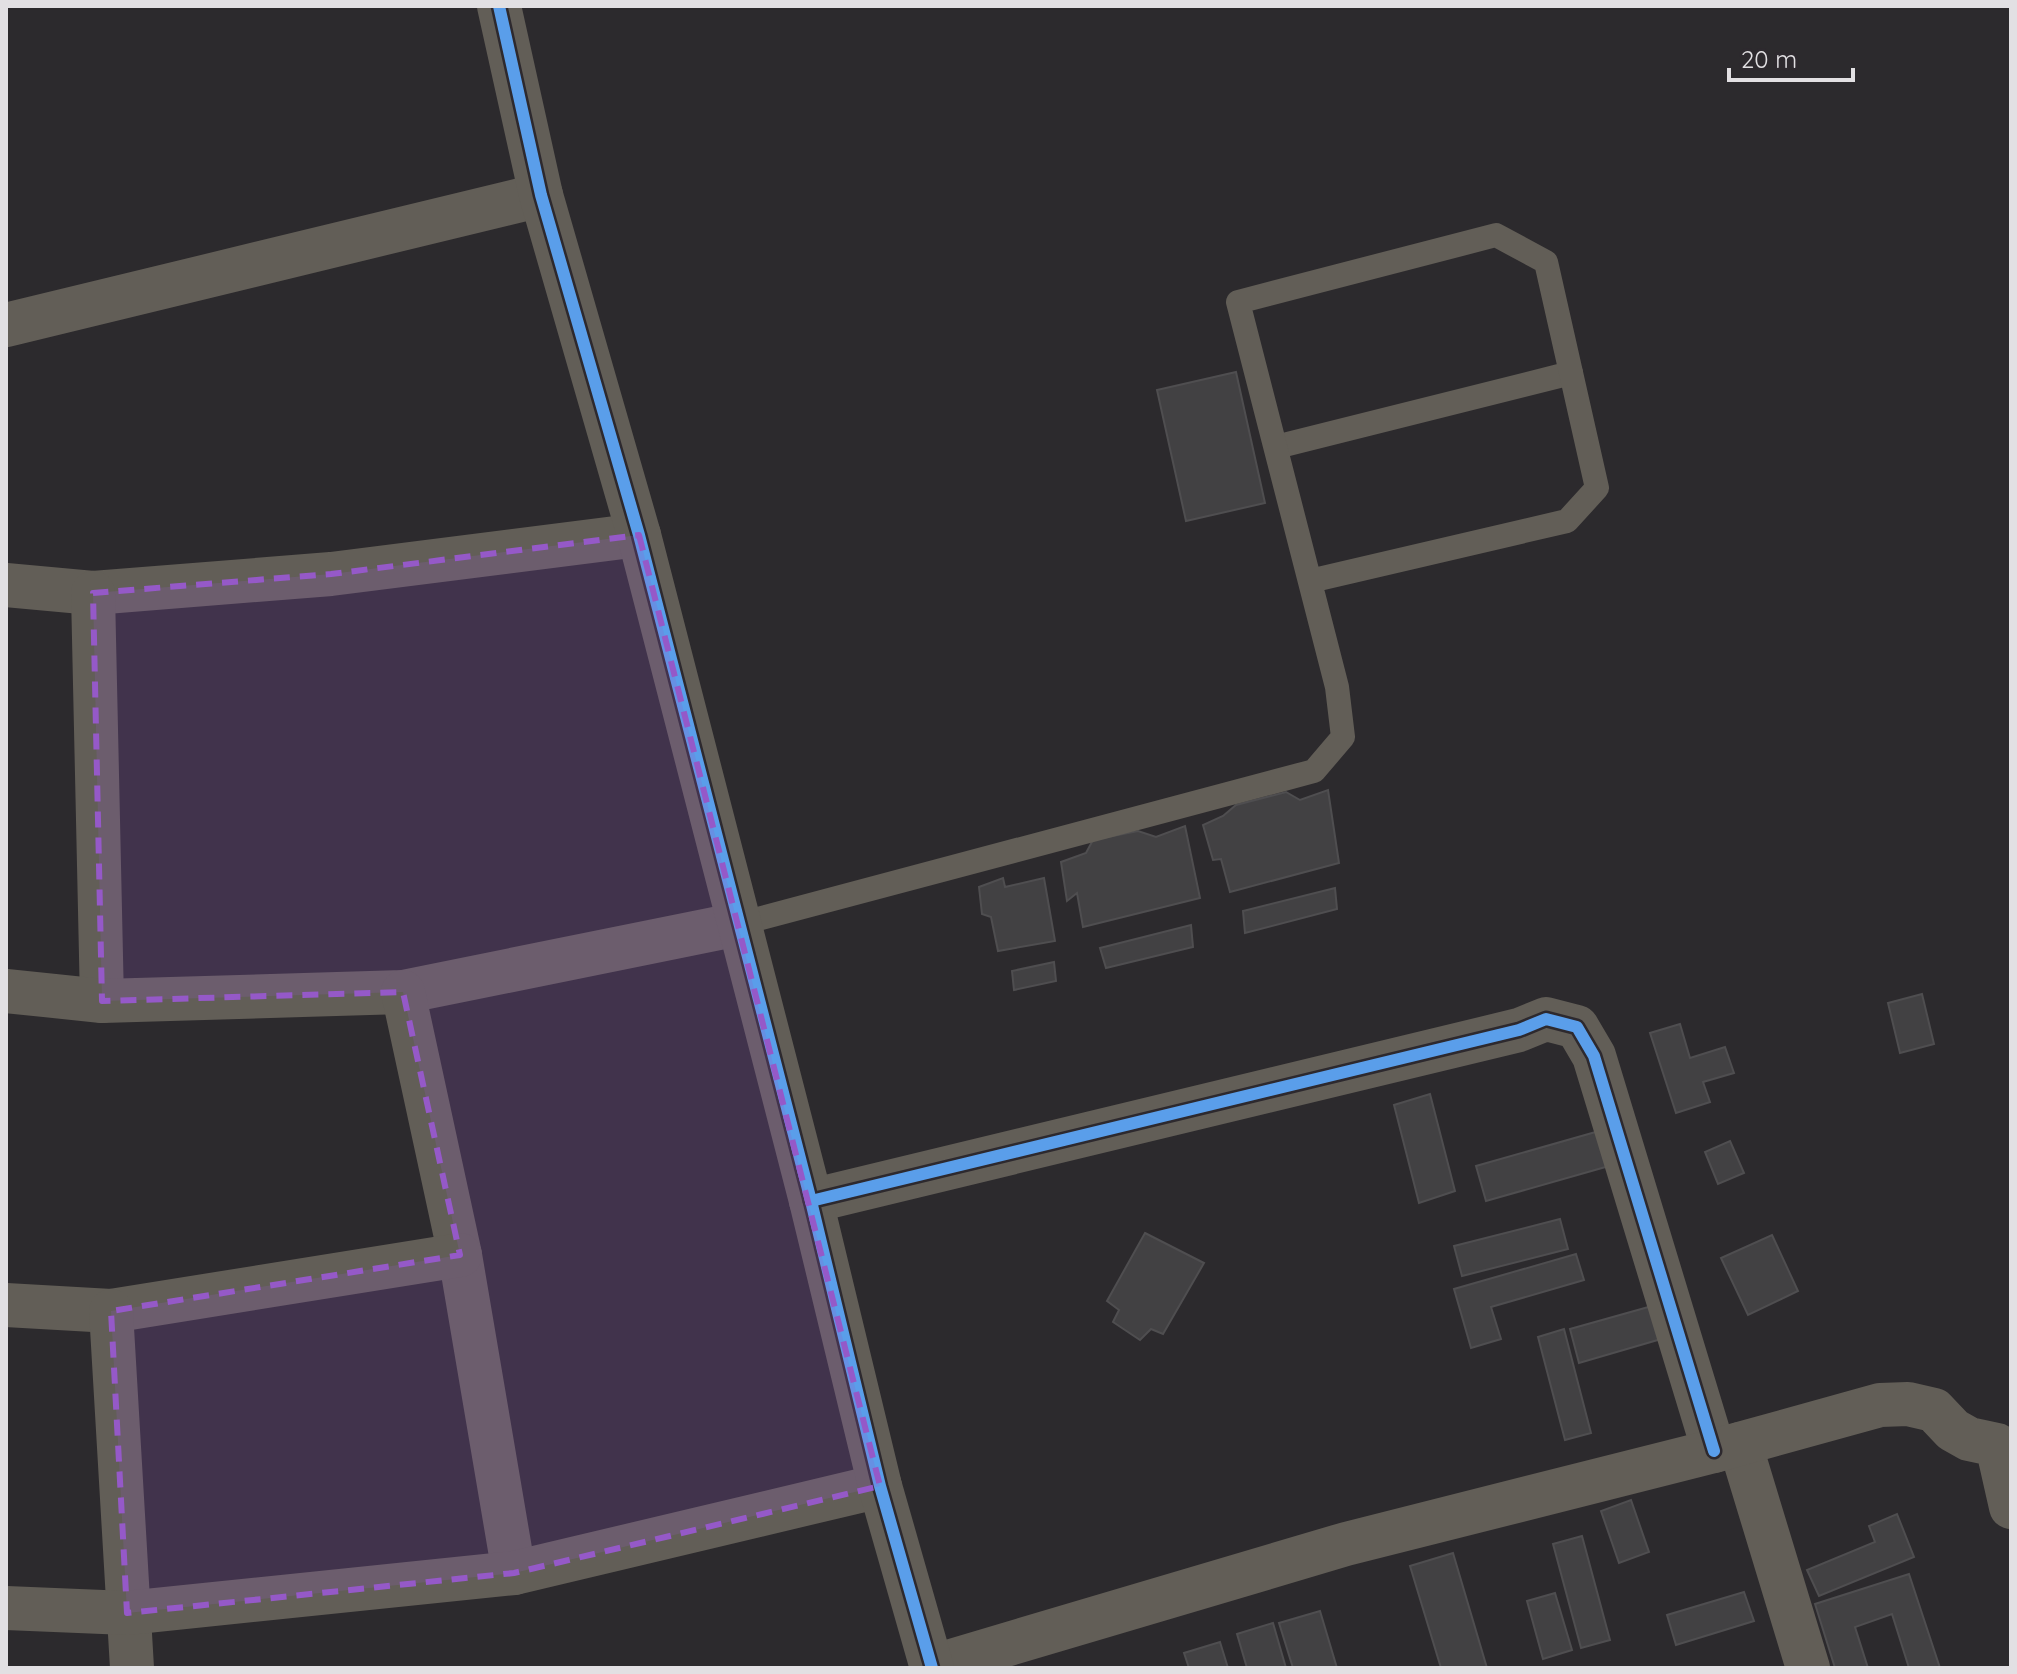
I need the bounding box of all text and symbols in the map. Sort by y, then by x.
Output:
scale bar [1729,32,1853,82]
text: 20 m [1741,44,1797,74]

